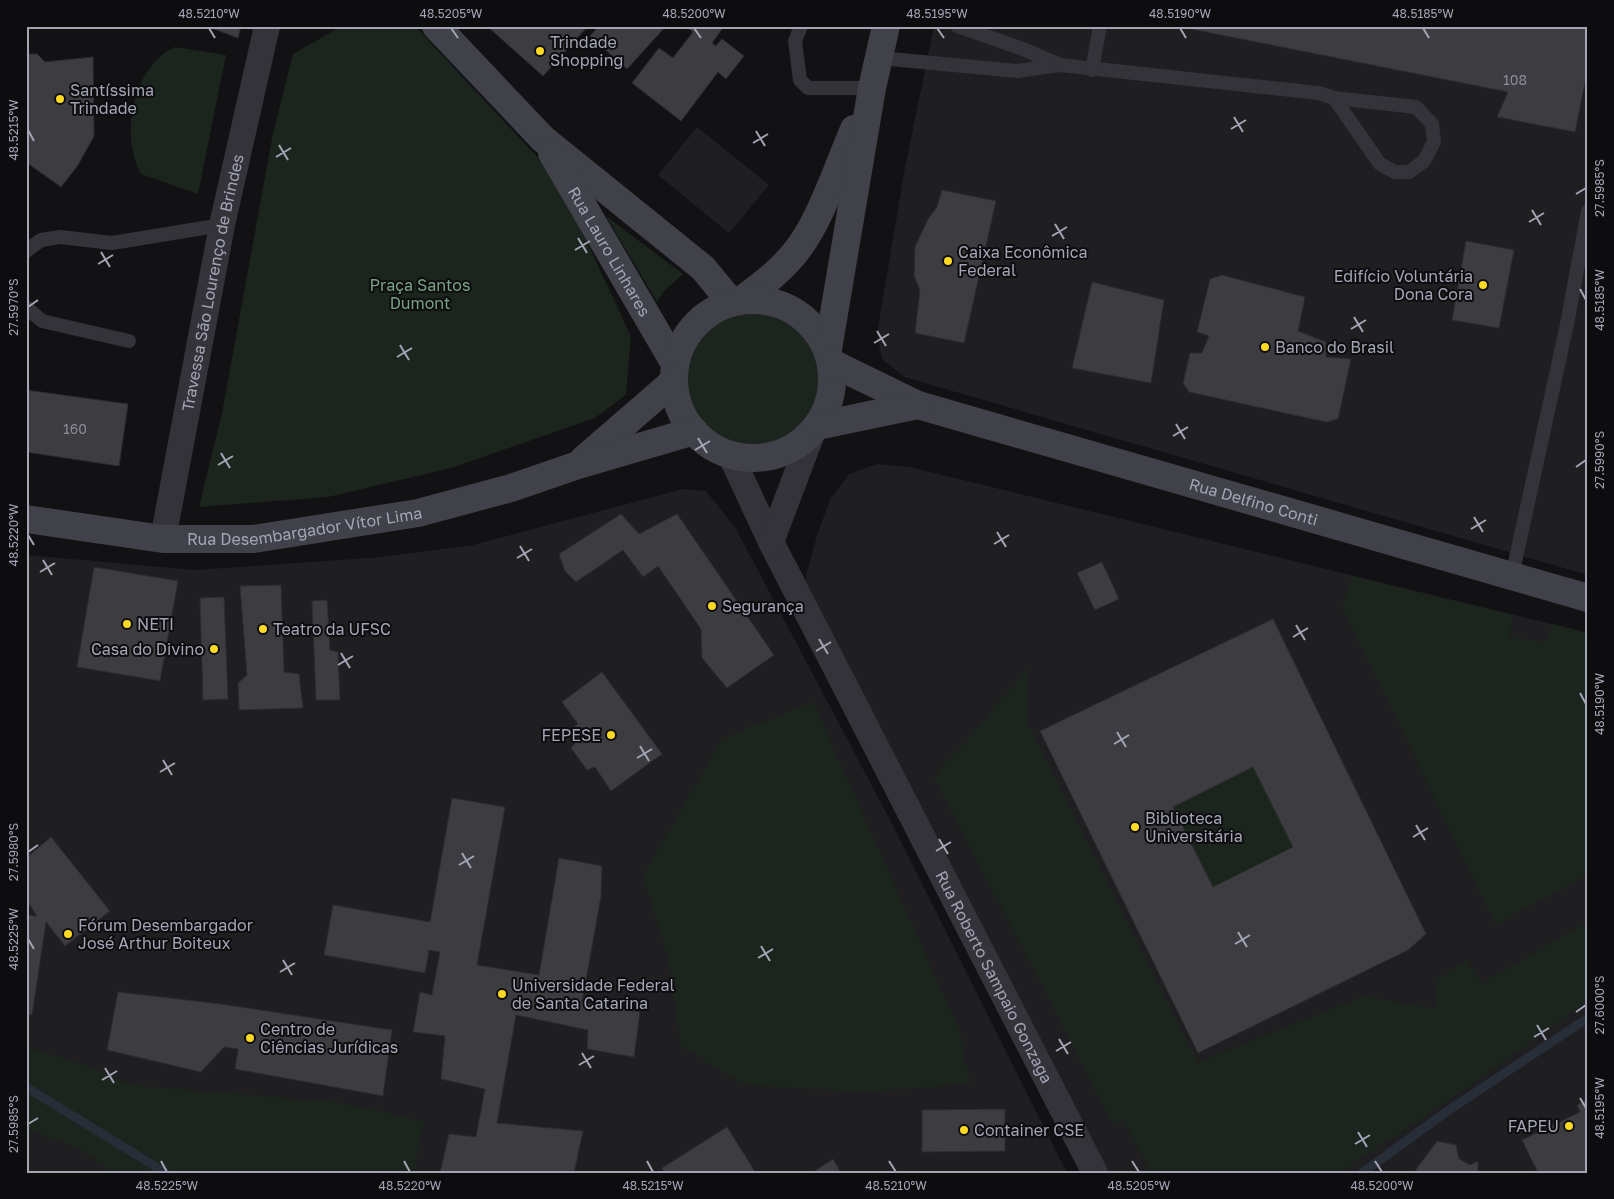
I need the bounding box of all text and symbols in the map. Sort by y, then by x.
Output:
text: 48.5210°W [178,6,240,21]
text: 48.5205°W [420,6,483,21]
text: 48.5200°W [662,6,726,21]
text: 48.5195°W [906,6,968,21]
text: 48.5190°W [1149,6,1211,21]
text: 48.5185°W [1392,6,1454,21]
place label: Trindade Shopping [550,32,623,70]
marker: Trindade Shopping [534,45,546,57]
house number: 108 [1503,71,1527,88]
place label: Santíssima Trindade [70,80,154,118]
marker: Santíssima Trindade [54,93,66,105]
text: 48.5215°W [6,99,21,161]
street label: Travessa São Lourenço de Brindes [177,152,248,413]
text: 27.5985°S [1592,159,1607,217]
street label: Rua Lauro Linhares [564,183,655,320]
place label: Caixa Econômica Federal [958,242,1087,280]
marker: Caixa Econômica Federal [942,255,954,267]
place label: Edifício Voluntária Dona Cora [1334,266,1473,304]
text: 48.5185°W [1592,269,1607,331]
park label: Praça Santos Dumont [370,275,470,313]
text: 27.5970°S [6,278,21,336]
marker: Edifício Voluntária Dona Cora [1477,279,1489,291]
place label: Banco do Brasil [1275,337,1394,357]
marker: Banco do Brasil [1259,341,1271,353]
house number: 160 [63,420,87,437]
text: 27.5990°S [1592,431,1607,489]
street label: Rua Delfino Conti [1187,474,1320,530]
street label: Rua Desembargador Vítor Lima [187,502,424,549]
text: 48.5220°W [6,503,21,566]
place label: Segurança [722,596,804,616]
marker: Segurança [706,600,718,612]
place label: NETI [137,614,174,634]
marker: NETI [121,618,133,630]
place label: Teatro da UFSC [273,619,391,639]
marker: Teatro da UFSC [257,623,269,635]
place label: Casa do Divino [91,639,204,659]
marker: Casa do Divino [208,643,220,655]
text: 48.5190°W [1592,673,1607,735]
place label: FEPESE [541,725,601,745]
marker: FEPESE [605,729,617,741]
place label: Biblioteca Universitária [1145,808,1243,846]
marker: Biblioteca Universitária [1129,821,1141,833]
text: 27.5980°S [6,823,21,881]
street label: Rua Roberto Sampaio Gonzaga [931,867,1057,1087]
text: 48.5225°W [6,907,21,970]
place label: Fórum Desembargador José Arthur Boiteux [78,915,253,953]
marker: Fórum Desembargador José Arthur Boiteux [62,928,74,940]
place label: Universidade Federal de Santa Catarina [512,975,675,1013]
text: 27.6000°S [1592,975,1607,1034]
marker: Universidade Federal de Santa Catarina [496,988,508,1000]
place label: Centro de Ciências Jurídicas [260,1019,398,1057]
marker: Centro de Ciências Jurídicas [244,1032,256,1044]
text: 48.5195°W [1592,1077,1607,1139]
text: 27.5985°S [6,1095,21,1153]
place label: FAPEU [1508,1116,1559,1136]
place label: Container CSE [974,1120,1084,1140]
marker: FAPEU [1563,1120,1575,1132]
marker: Container CSE [958,1124,970,1136]
text: 48.5225°W [136,1178,199,1193]
text: 48.5220°W [379,1178,442,1193]
text: 48.5215°W [622,1178,684,1193]
text: 48.5210°W [865,1178,927,1193]
text: 48.5205°W [1108,1178,1171,1193]
text: 48.5200°W [1350,1178,1414,1193]

